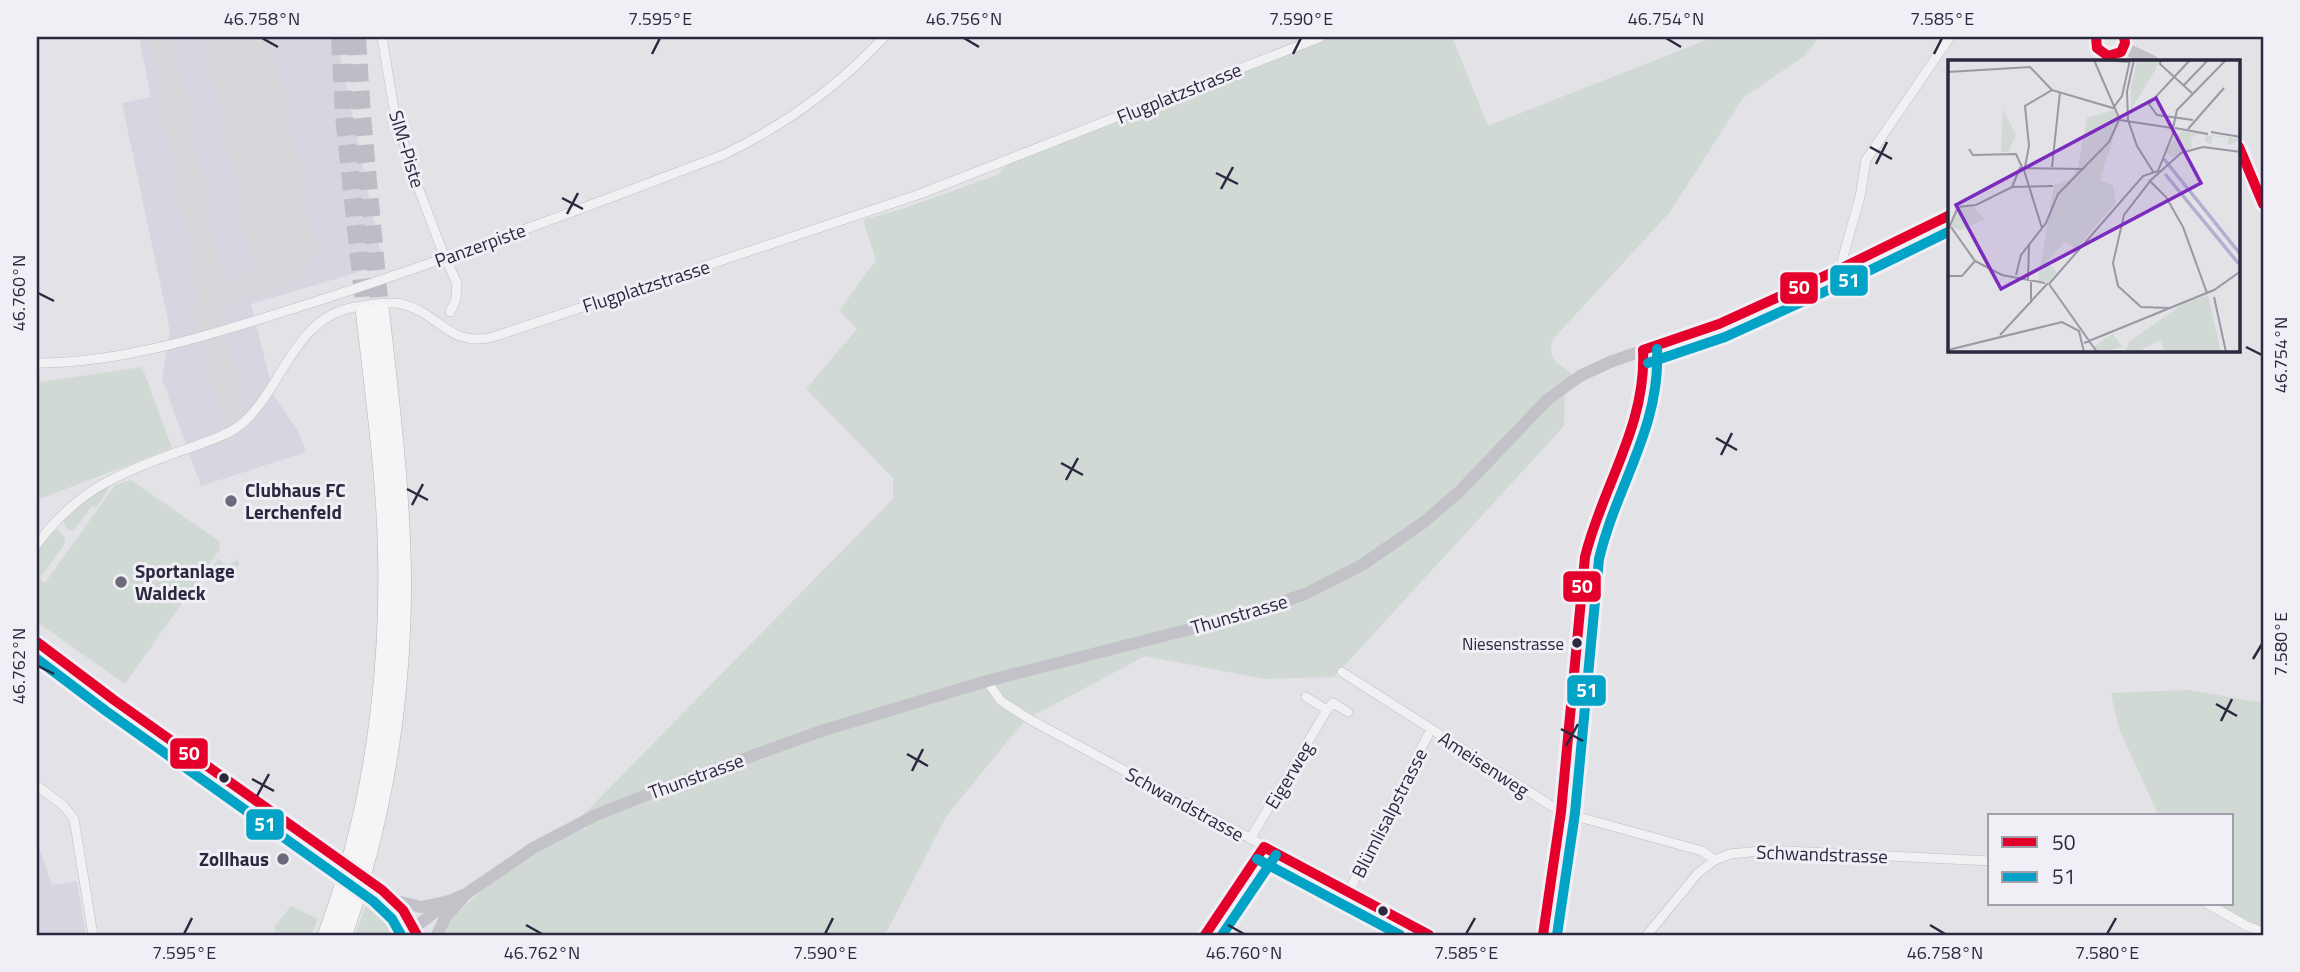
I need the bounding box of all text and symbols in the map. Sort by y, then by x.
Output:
text: 46.758°N [224,5,300,32]
text: 7.595°E [628,5,692,32]
text: 46.756°N [926,5,1002,32]
text: 7.590°E [1269,5,1333,32]
text: 46.754°N [1628,5,1704,32]
text: 7.585°E [1910,5,1974,32]
street label: Flugplatzstrasse [1112,54,1246,131]
inset map [1948,60,2240,352]
street label: SIM-Piste [382,106,433,191]
street label: Panzerpiste [430,215,529,274]
street label: Flugplatzstrasse [578,251,713,320]
text: 46.760°N [5,255,32,331]
line badge: 51 [1829,264,1869,297]
text: 51 [1838,265,1860,294]
line badge: 50 [1779,271,1819,305]
text: 50 [1788,272,1810,301]
text: 46.754°N [2267,317,2294,393]
place label: Clubhaus FC Lerchenfeld [245,475,346,526]
marker: Clubhaus FC Lerchenfeld [223,493,239,509]
place label: Sportanlage Waldeck [135,556,235,607]
line badge: 50 [1562,570,1602,603]
text: 50 [1571,571,1593,600]
marker: Sportanlage Waldeck [113,574,129,590]
street label: Thunstrasse [1187,586,1291,641]
text: 7.580°E [2267,612,2294,676]
text: 46.762°N [5,628,32,704]
place label: Niesenstrasse [1462,631,1564,657]
marker: Niesenstrasse [1570,636,1584,650]
line badge: 51 [1566,674,1607,707]
text: 51 [1576,675,1598,704]
street label: Ameisenweg [1433,723,1536,804]
street label: Eigerweg [1257,735,1320,814]
line badge: 50 [169,737,209,770]
text: 50 [178,738,200,767]
street label: Blümlisalpstrasse [1343,743,1434,883]
street label: Thunstrasse [644,745,747,806]
street label: Schwandstrasse [1121,759,1250,848]
unlabelled marker [217,771,231,785]
line badge: 51 [245,808,285,841]
text: 51 [254,809,276,838]
legend [1988,814,2234,906]
text: 50 [2052,826,2076,858]
street label: Schwandstrasse [1756,837,1888,870]
place label: Zollhaus [199,844,269,873]
marker: Zollhaus [275,851,291,867]
text: 51 [2052,860,2076,892]
unlabelled marker [1376,904,1390,918]
text: 7.595°E [152,939,216,966]
text: 46.762°N [504,939,580,966]
text: 7.590°E [793,939,857,966]
text: 46.760°N [1206,939,1282,966]
text: 7.585°E [1434,939,1498,966]
text: 46.758°N [1907,939,1983,966]
text: 7.580°E [2075,939,2139,966]

